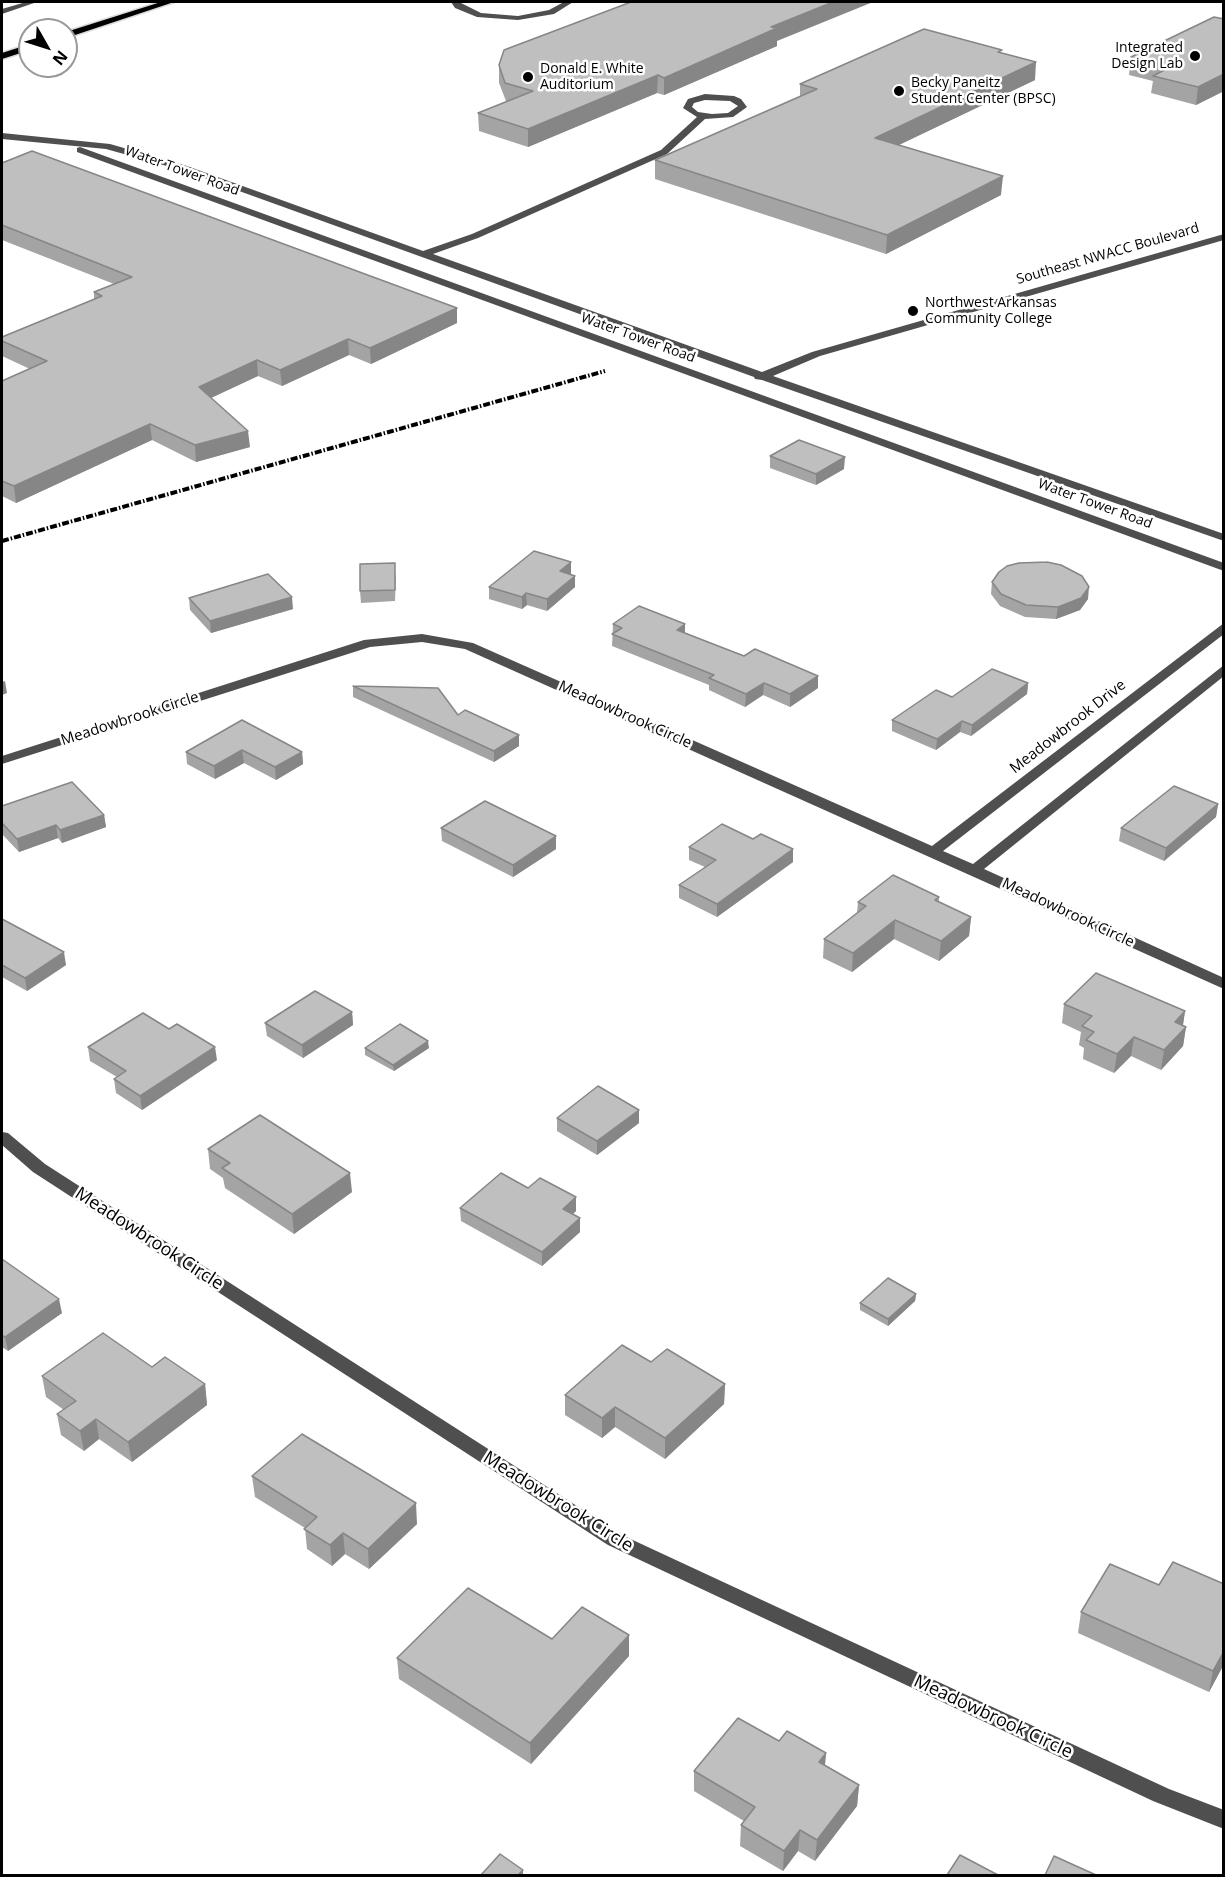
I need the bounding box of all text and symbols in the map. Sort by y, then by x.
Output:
north arrow [18,18,78,78]
place label: Integrated Design Lab [1111,40,1183,72]
text: N [48,46,73,70]
marker: Integrated Design Lab [1188,49,1202,63]
place label: Donald E. White Auditorium [540,61,644,94]
marker: Donald E. White Auditorium [521,70,535,84]
place label: Becky Paneitz Student Center (BPSC) [911,75,1056,108]
marker: Becky Paneitz Student Center (BPSC) [892,84,906,98]
street label: Water Tower Road [122,142,242,200]
street label: Southeast NWACC Boulevard [1015,220,1201,288]
place label: Northwest Arkansas Community College [925,295,1057,328]
marker: Northwest Arkansas Community College [906,304,920,318]
street label: Water Tower Road [578,309,698,367]
street label: Water Tower Road [1035,475,1155,533]
street label: Meadowbrook Drive [1007,676,1129,778]
street label: Meadowbrook Circle [556,678,694,752]
street label: Meadowbrook Circle [59,688,201,750]
street label: Meadowbrook Circle [999,874,1137,952]
street label: Meadowbrook Circle [71,1183,227,1295]
street label: Meadowbrook Circle [479,1447,637,1557]
street label: Meadowbrook Circle [910,1671,1076,1763]

